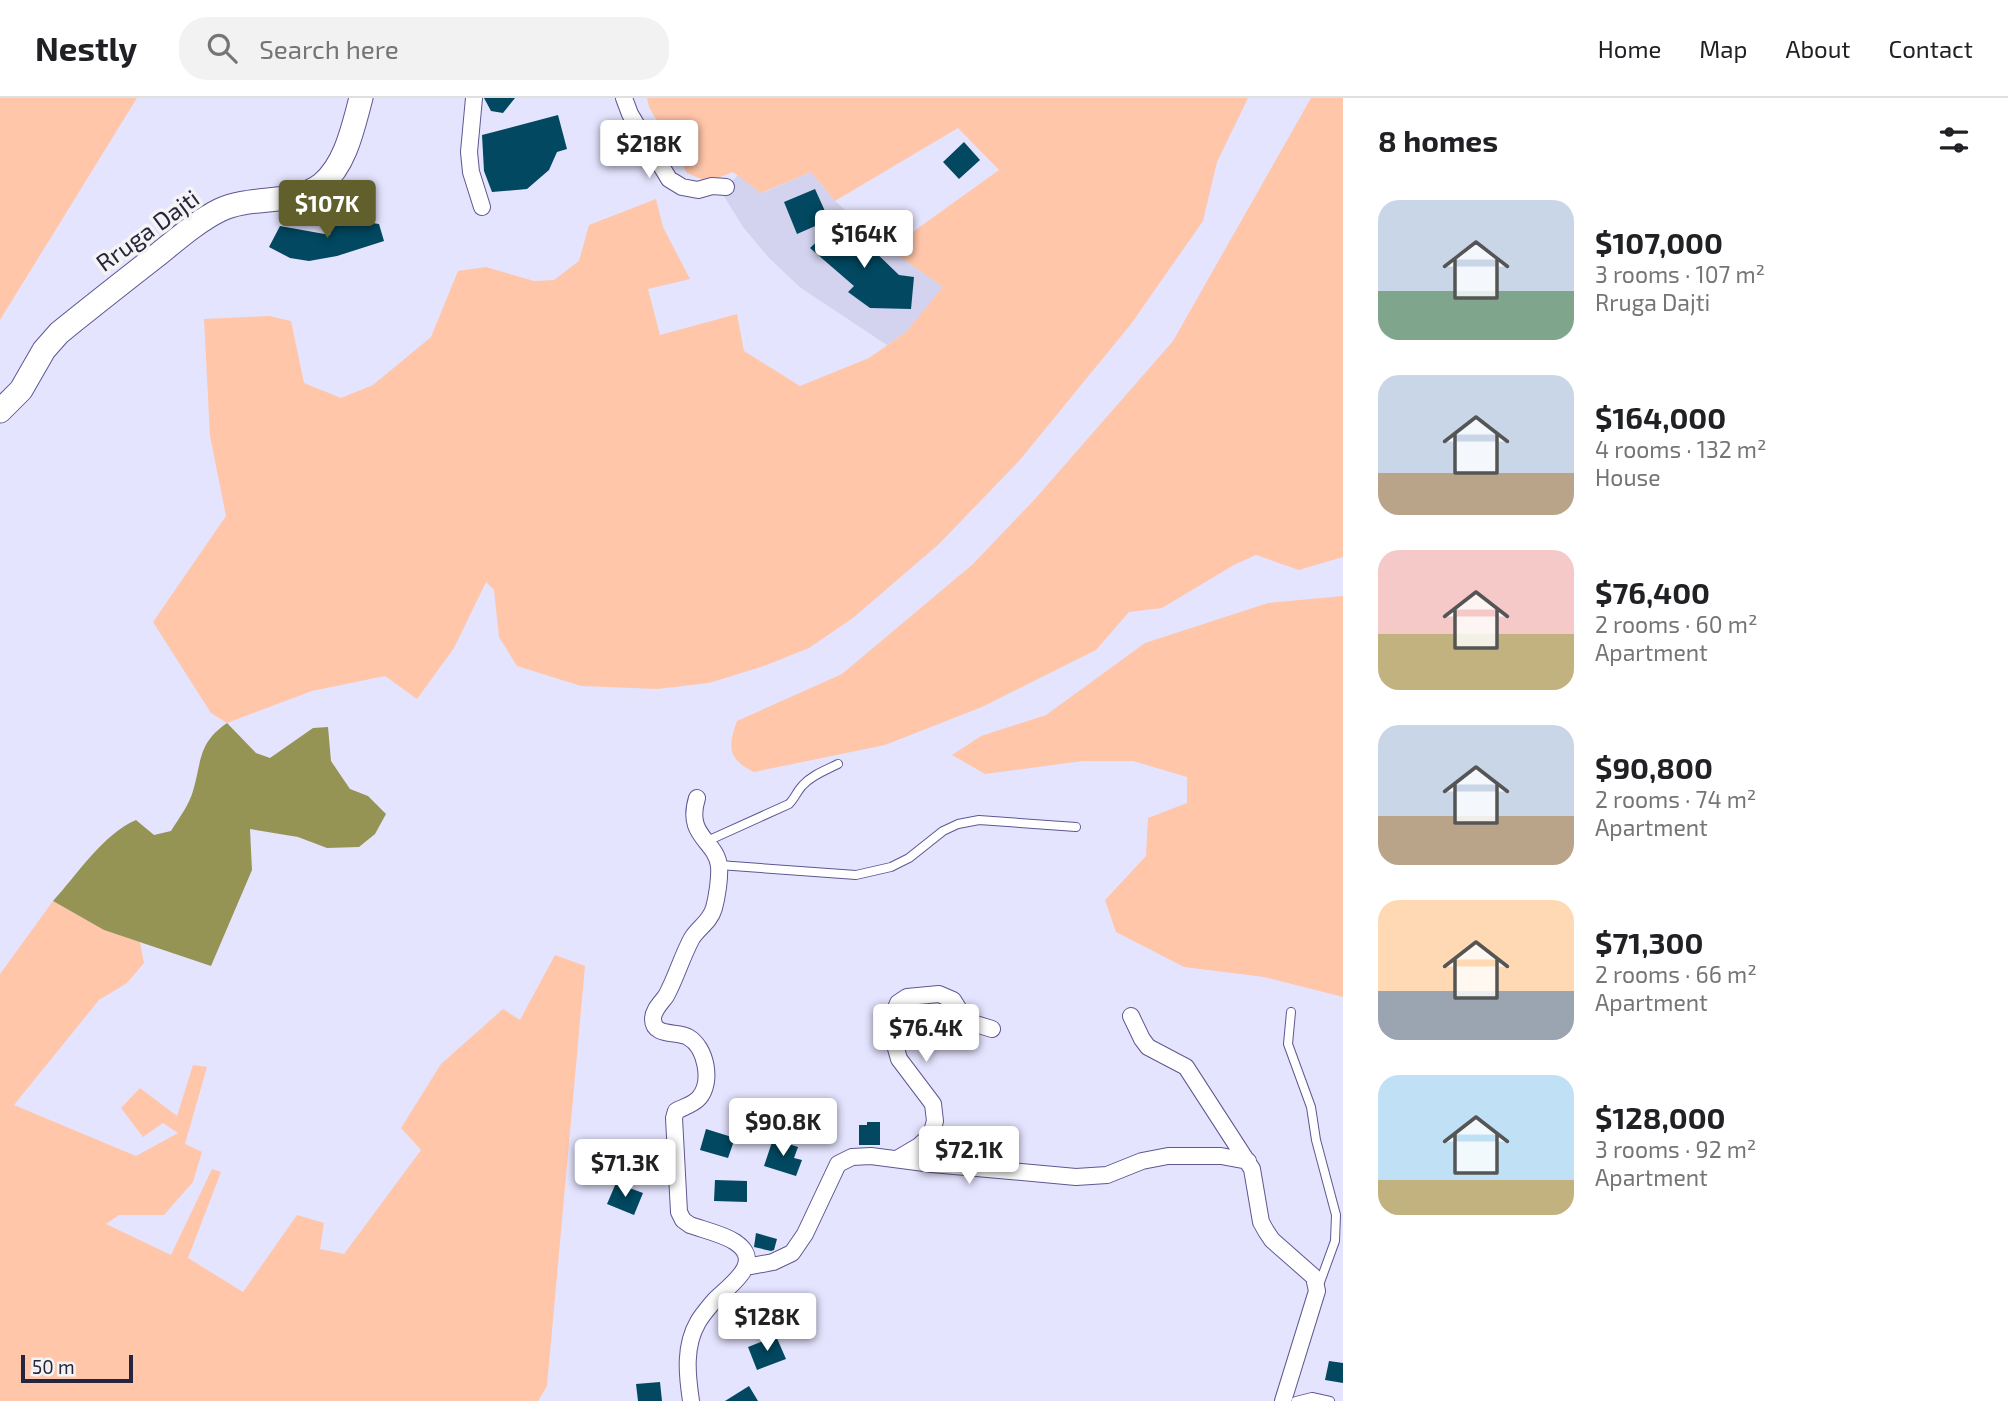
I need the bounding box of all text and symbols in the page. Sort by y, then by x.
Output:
search box [179,17,669,80]
text: Nestly [35,28,137,68]
icon: search [203,29,241,67]
text: Search here [259,33,399,64]
text: Home [1598,34,1661,63]
text: Map [1699,34,1747,63]
text: About [1785,34,1851,63]
text: Contact [1889,34,1973,63]
pin: $218K [600,120,698,180]
icon: filters [1935,121,1973,159]
text: 8 homes [1378,122,1498,158]
text: $218K [616,129,682,157]
pin: $107K [278,180,376,240]
street label: Rruga Dajti [90,183,204,277]
text: $107K [295,189,359,217]
pin: $164K [815,211,913,270]
text: $164K [831,219,897,247]
text: $107,000 [1595,224,1723,260]
icon: home [1434,228,1518,312]
text: 3 rooms · 107 m² [1595,260,1765,288]
text: Rruga Dajti [1595,288,1710,316]
text: $164,000 [1595,399,1726,435]
icon: home [1434,403,1518,487]
text: 4 rooms · 132 m² [1595,435,1767,463]
text: House [1595,463,1661,491]
text: $76,400 [1595,574,1710,610]
icon: home [1434,578,1518,662]
text: 2 rooms · 60 m² [1595,610,1757,638]
text: Apartment [1595,638,1708,666]
text: $90,800 [1595,749,1713,785]
icon: home [1434,753,1518,837]
text: 2 rooms · 74 m² [1595,785,1756,813]
text: Apartment [1595,813,1708,841]
text: $71,300 [1595,924,1703,960]
icon: home [1434,928,1518,1012]
text: 2 rooms · 66 m² [1595,960,1757,988]
text: Apartment [1595,988,1708,1016]
pin: $76.4K [869,1004,983,1064]
text: $76.4K [889,1013,963,1041]
pin: $90.8K [726,1098,840,1158]
text: $128,000 [1595,1099,1726,1135]
icon: home [1434,1103,1518,1187]
text: $90.8K [745,1107,821,1135]
pin: $72.1K [912,1126,1026,1186]
text: $72.1K [935,1135,1003,1163]
text: 3 rooms · 92 m² [1595,1135,1756,1163]
pin: $71.3K [568,1140,682,1199]
text: $71.3K [591,1148,659,1176]
text: Apartment [1595,1163,1708,1191]
pin: $128K [718,1294,816,1353]
text: $128K [734,1302,800,1330]
scale bar [21,1352,133,1384]
text: 50 m [32,1355,75,1378]

